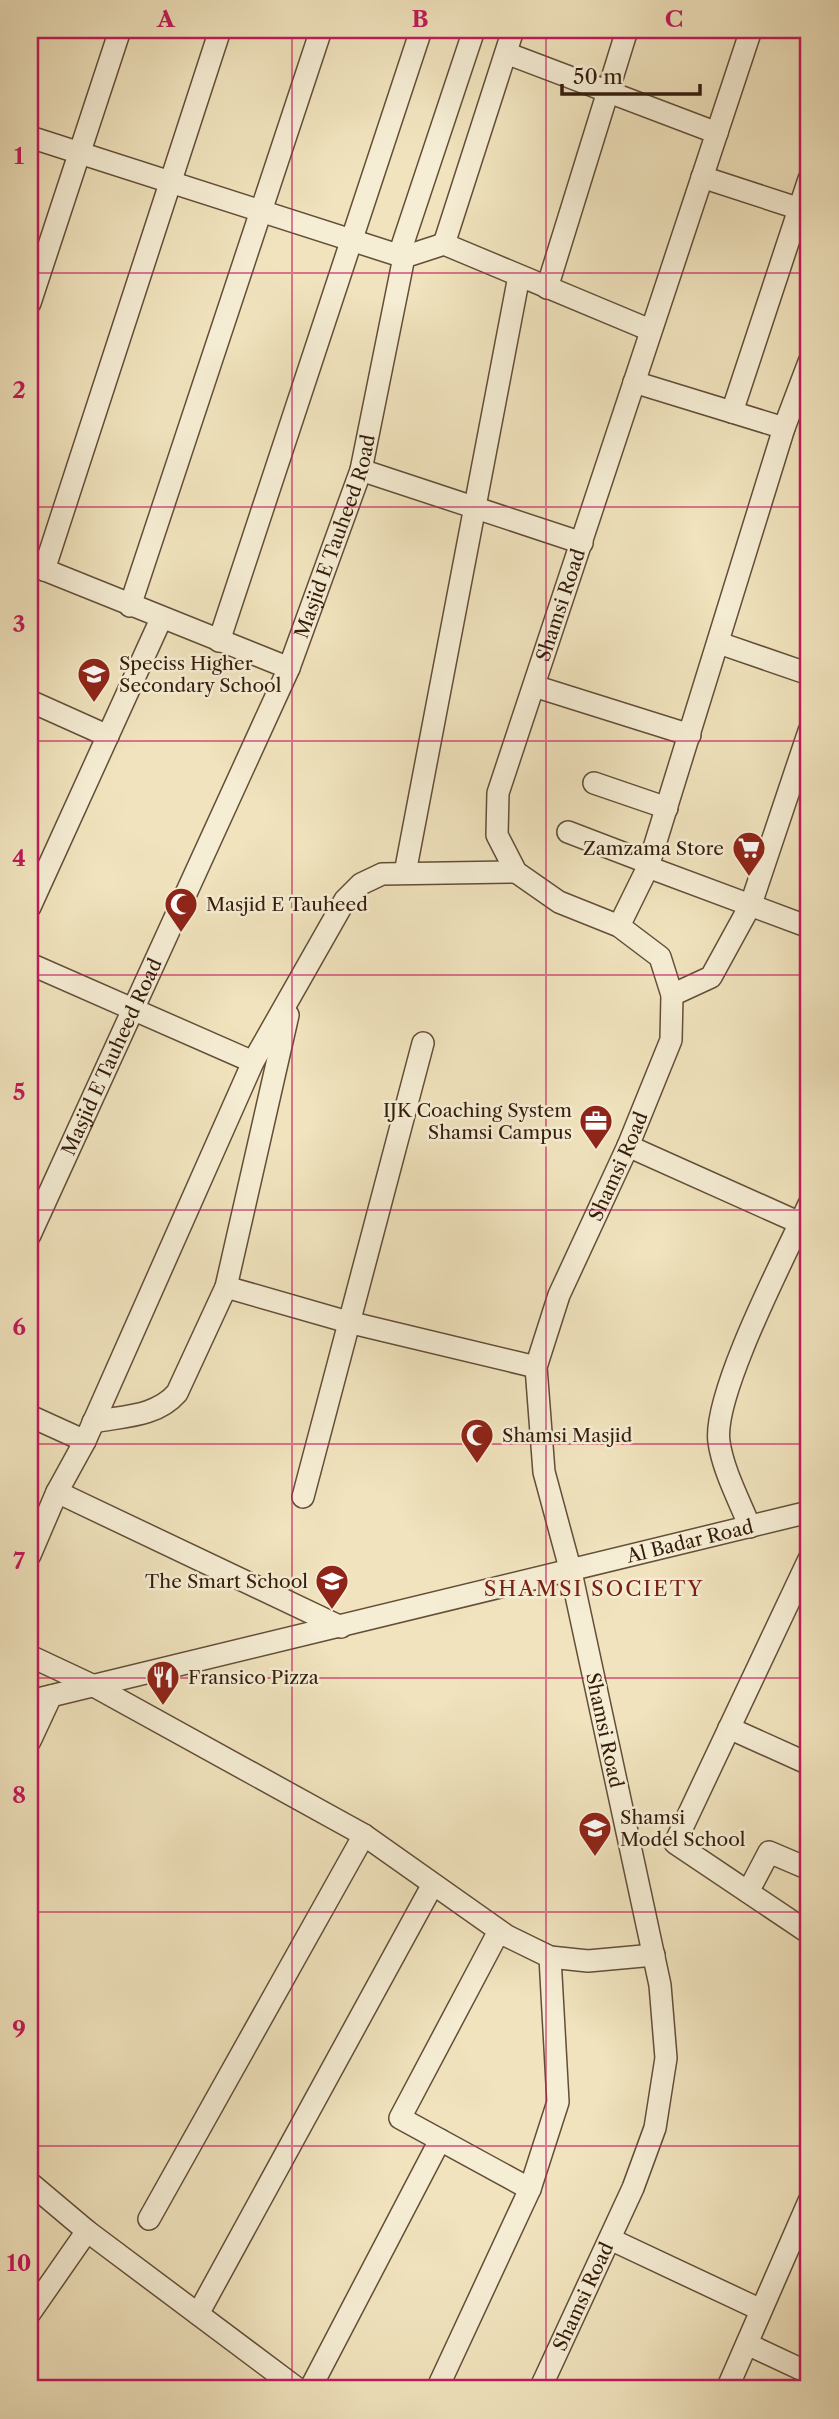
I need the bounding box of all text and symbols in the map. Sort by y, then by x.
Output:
text: A [156,5,176,33]
text: B [411,5,429,33]
text: C [665,5,683,33]
scale bar [562,52,701,96]
text: 50 m [573,64,623,89]
text: 1 [14,142,25,170]
text: 2 [12,376,26,404]
street label: Masjid E Tauheed Road [290,432,380,641]
street label: Shamsi Road [531,546,590,664]
text: 3 [13,610,26,638]
place label: Speciss Higher Secondary School [119,652,282,697]
school or university icon: Speciss Higher Secondary School [75,655,113,704]
supermarket icon: Zamzama Store [730,829,768,878]
place label: Zamzama Store [583,837,724,860]
text: 4 [12,844,26,872]
mosque icon: Masjid E Tauheed [162,885,200,934]
place label: Masjid E Tauheed [206,893,368,916]
street label: Masjid E Tauheed Road [57,954,167,1159]
text: 5 [13,1078,25,1106]
place label: IJK Coaching System Shamsi Campus [383,1099,572,1144]
office icon: IJK Coaching System Shamsi Campus [577,1102,615,1151]
street label: Shamsi Road [584,1108,653,1225]
text: 6 [12,1313,26,1341]
mosque icon: Shamsi Masjid [458,1416,496,1465]
place label: Shamsi Masjid [502,1424,633,1447]
street label: Al Badar Road [623,1515,756,1568]
text: 7 [13,1547,25,1575]
school or university icon: The Smart School [313,1562,351,1611]
place label: The Smart School [145,1570,308,1593]
district label: SHAMSI SOCIETY [484,1576,704,1601]
restaurant icon: Fransico Pizza [144,1658,182,1707]
place label: Fransico Pizza [188,1666,319,1689]
street label: Shamsi Road [581,1670,628,1790]
text: 8 [12,1781,26,1809]
place label: Shamsi Model School [620,1806,746,1851]
school or university icon: Shamsi Model School [576,1809,614,1858]
text: 9 [12,2015,26,2043]
street label: Shamsi Road [548,2238,619,2355]
text: 10 [7,2249,31,2277]

